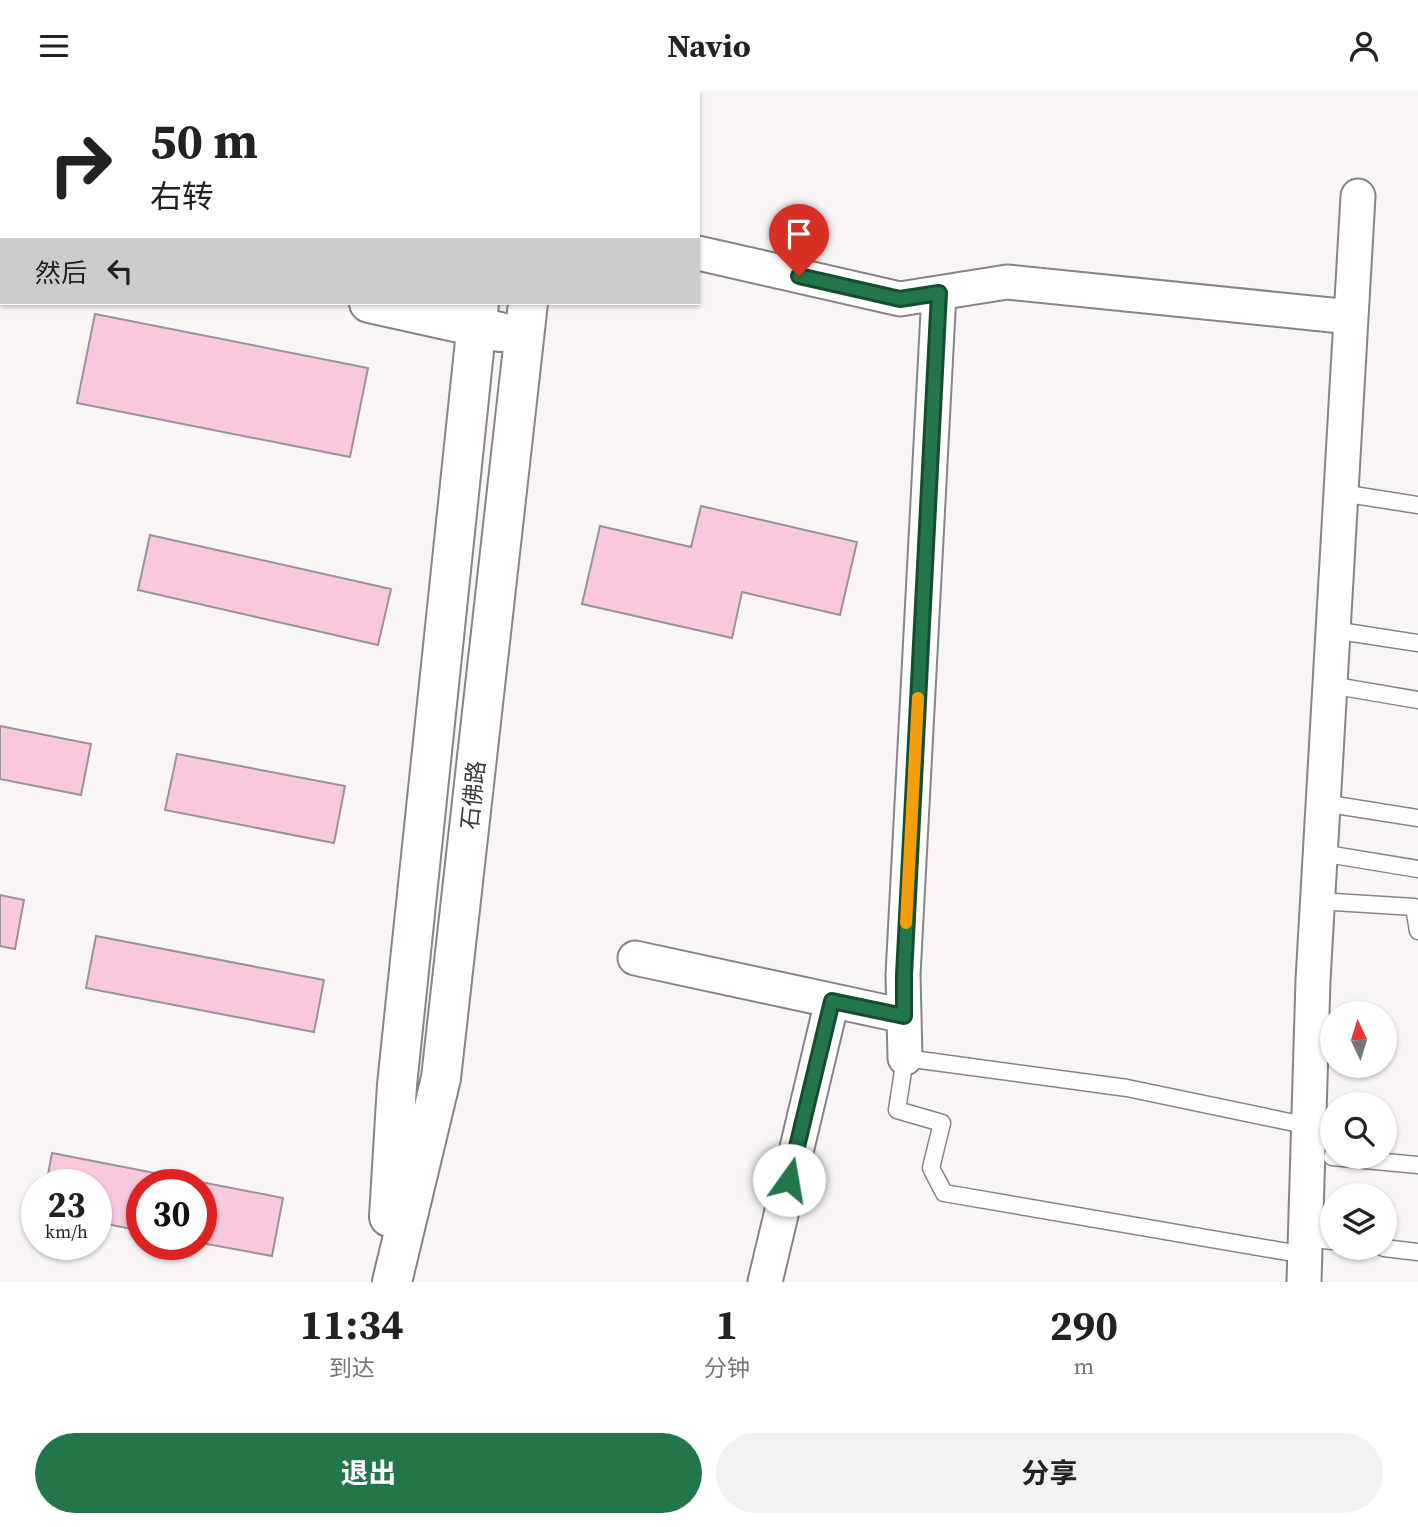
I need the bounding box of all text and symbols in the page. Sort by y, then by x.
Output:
text: Navio [667,24,751,68]
icon: menu [35,27,73,65]
icon: person [1345,27,1383,65]
text: 50 m [150,107,258,174]
icon: right [35,119,126,210]
text: 右转 [150,175,214,219]
pin [769,204,829,276]
icon: arrive [780,215,818,253]
icon: left [101,252,139,290]
text: 然后 [35,255,87,291]
street label: 石佛路 [453,759,493,831]
north arrow [1320,1001,1396,1078]
map controls [1320,1001,1397,1260]
button: search [1320,1092,1397,1169]
position arrow [752,1143,826,1217]
speed limit sign: 30 [126,1169,217,1260]
text: 23 [48,1181,85,1229]
button: layers [1320,1183,1397,1260]
text: km/h [45,1219,88,1244]
text: 11:34 [300,1295,404,1353]
text: 1 [715,1295,738,1353]
text: 290 [1050,1296,1118,1354]
text: m [1073,1350,1094,1382]
text: 到达 [329,1352,375,1384]
text: 分钟 [704,1352,750,1384]
button: 退出 [35,1433,702,1513]
button: 分享 [716,1433,1383,1513]

